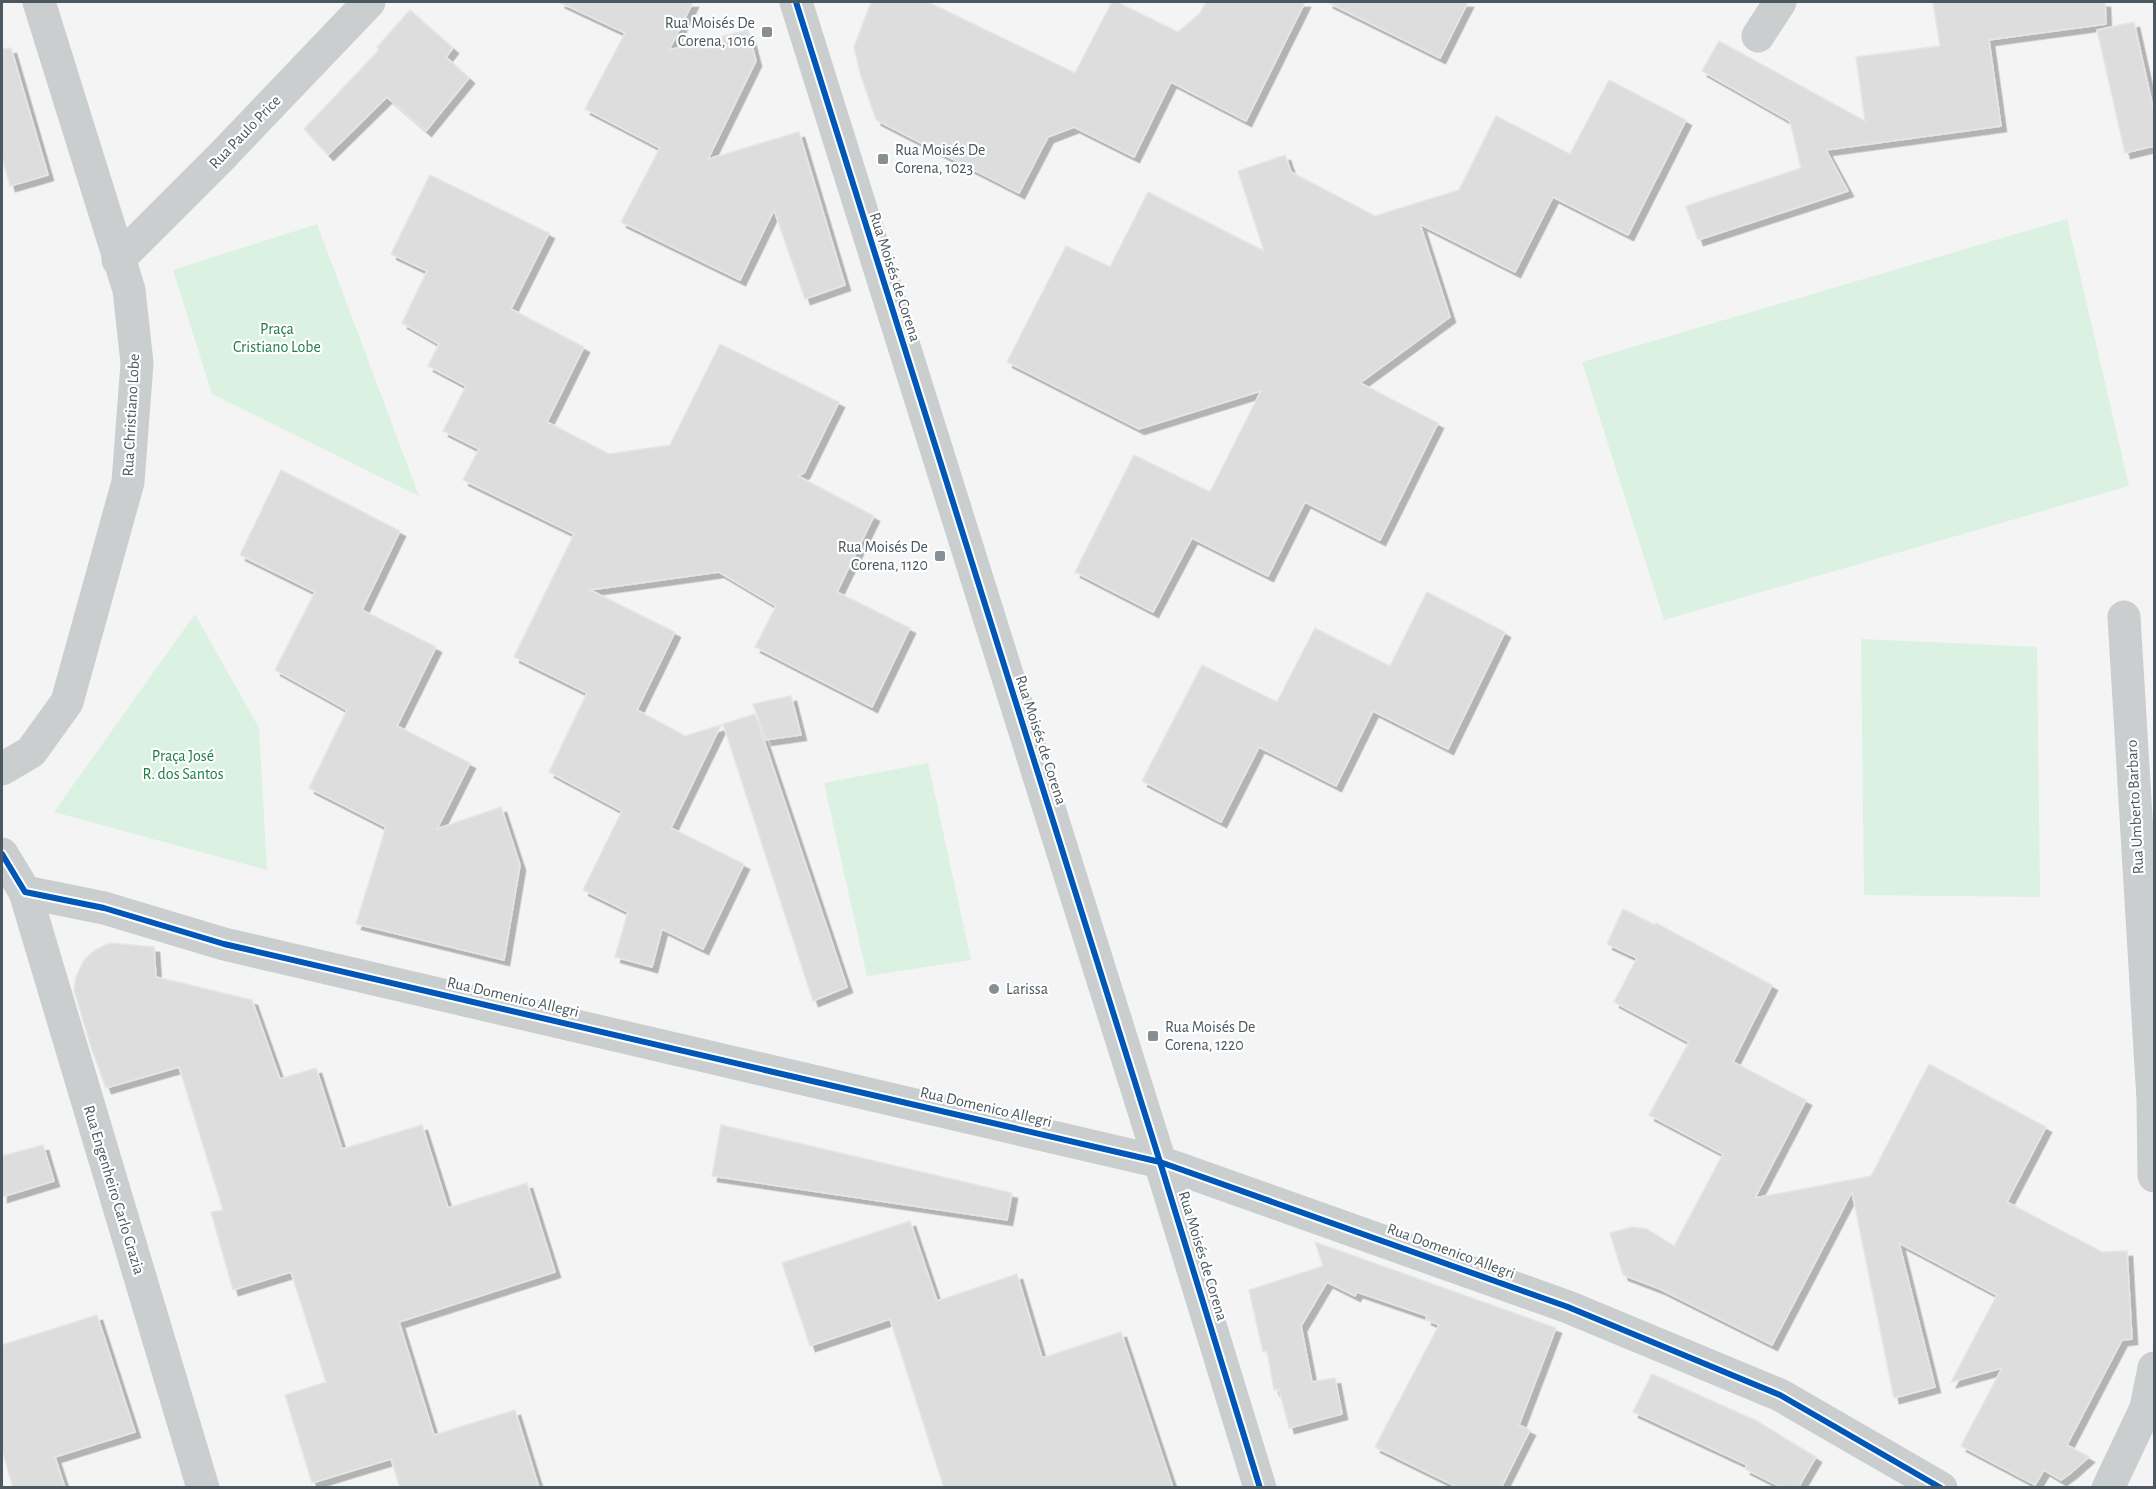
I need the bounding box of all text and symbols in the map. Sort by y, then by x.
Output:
place label: Rua Moisés De Corena, 1016 [665,15,755,49]
marker: Rua Moisés De Corena, 1016 [760,25,774,39]
street label: Rua Paulo Price [206,92,284,172]
place label: Rua Moisés De Corena, 1023 [895,142,985,176]
marker: Rua Moisés De Corena, 1023 [876,152,890,166]
street label: Rua Moisés de Corena [867,210,923,344]
park label: Praça Cristiano Lobe [233,321,321,355]
street label: Rua Christiano Lobe [120,353,142,477]
place label: Rua Moisés De Corena, 1120 [838,539,928,573]
marker: Rua Moisés De Corena, 1120 [933,549,947,563]
street label: Rua Moisés de Corena [1013,673,1069,807]
street label: Rua Umberto Barbaro [2123,739,2147,875]
park label: Praça José R. dos Santos [142,748,224,782]
street label: Rua Domenico Allegri [445,974,581,1020]
place label: Larissa [1006,981,1048,997]
marker: Larissa [987,982,1001,996]
place label: Rua Moisés De Corena, 1220 [1165,1019,1255,1053]
marker: Rua Moisés De Corena, 1220 [1146,1029,1160,1043]
street label: Rua Domenico Allegri [918,1084,1054,1130]
street label: Rua Engenheiro Carlo Grazia [81,1104,147,1276]
street label: Rua Moisés de Corena [1176,1189,1230,1323]
street label: Rua Domenico Allegri [1385,1220,1517,1282]

